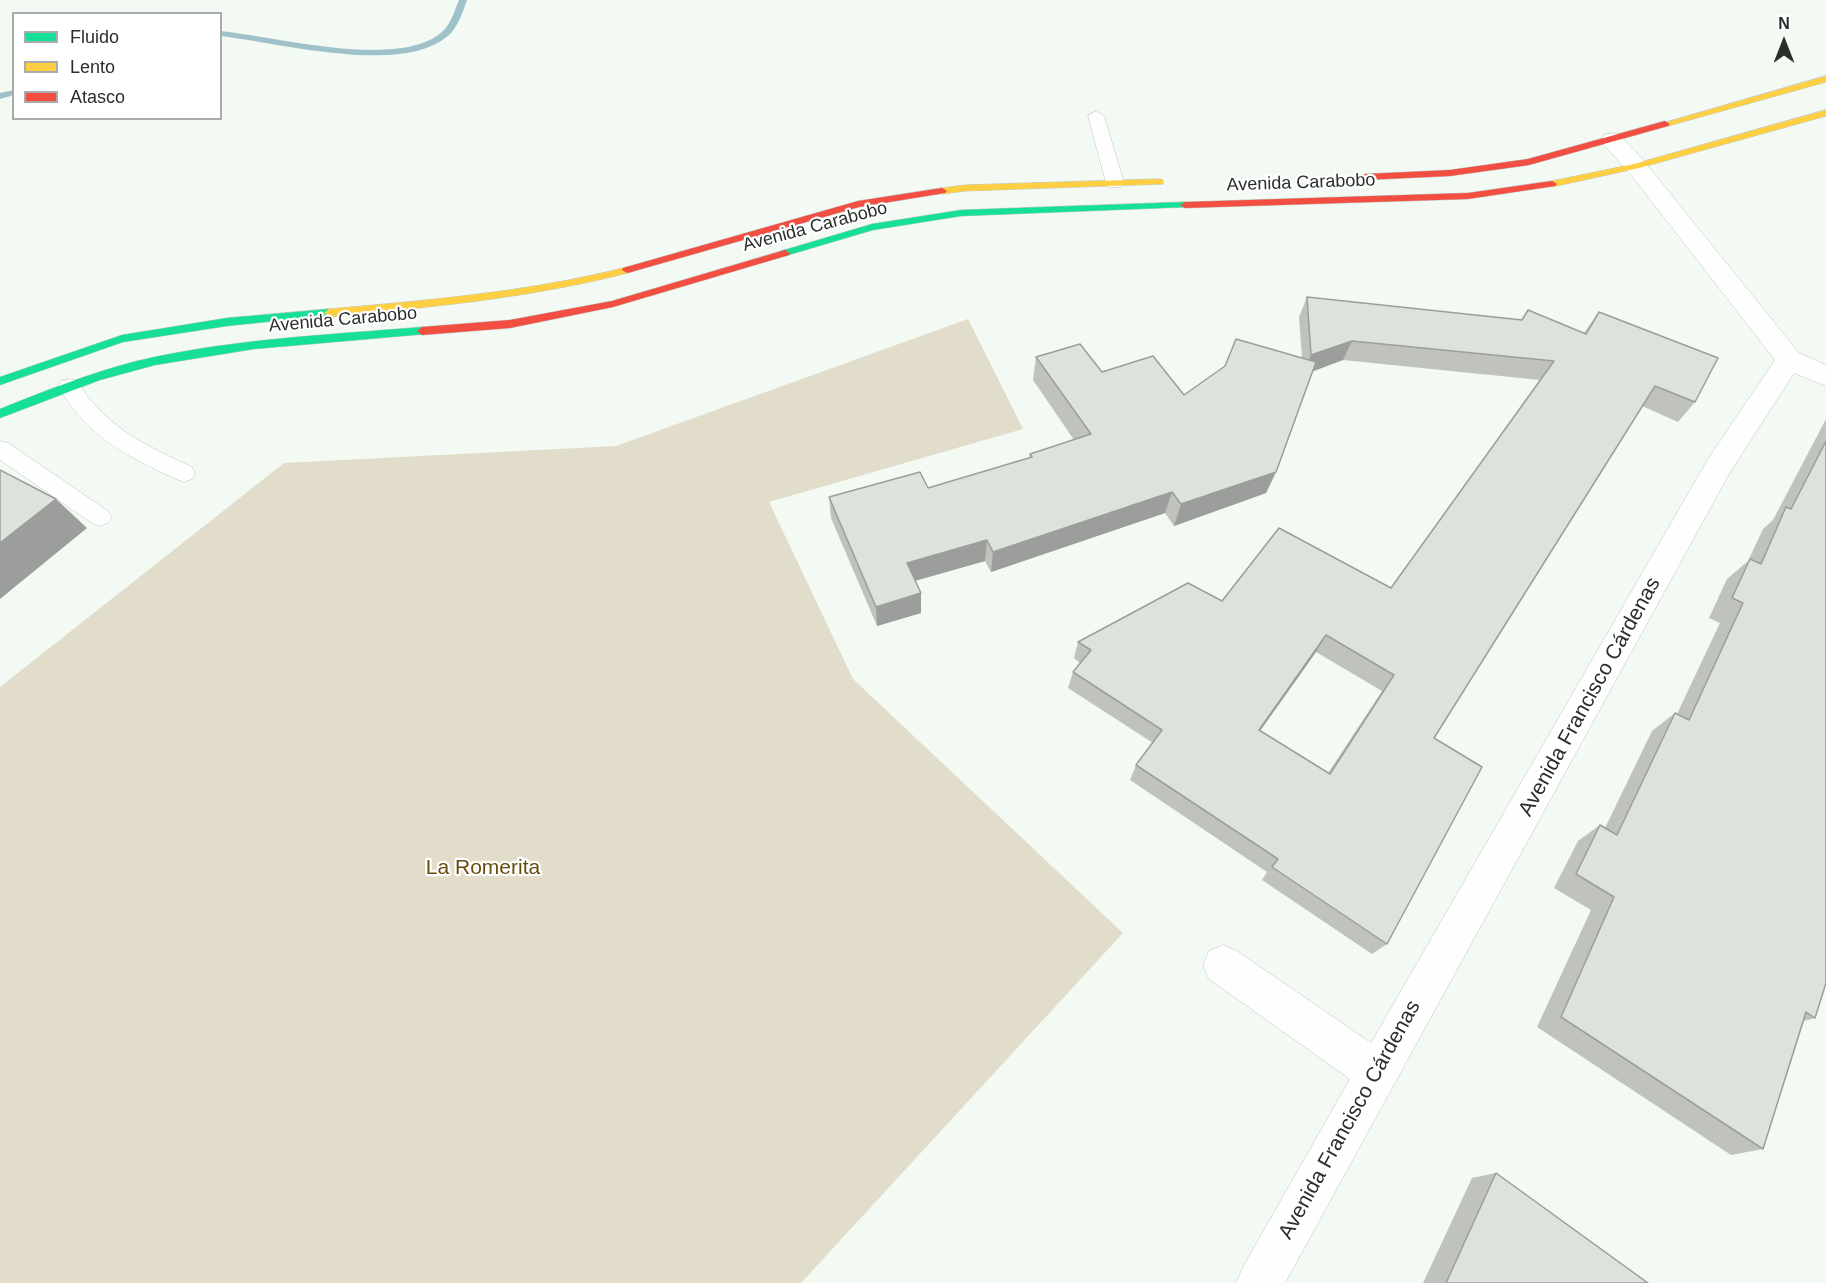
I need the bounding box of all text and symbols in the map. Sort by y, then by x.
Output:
legend [12,12,222,120]
north arrow [1754,12,1814,72]
text: N [1778,15,1790,32]
text: Fluido [70,27,119,47]
text: Lento [70,57,115,77]
text: Atasco [70,87,125,107]
street label: Avenida Carabobo [1226,170,1376,196]
street label: Avenida Carabobo [740,197,890,257]
street label: Avenida Carabobo [268,303,418,337]
street label: Avenida Francisco Cárdenas [1514,573,1666,821]
park label: La Romerita [426,855,540,881]
street label: Avenida Francisco Cárdenas [1274,996,1426,1244]

